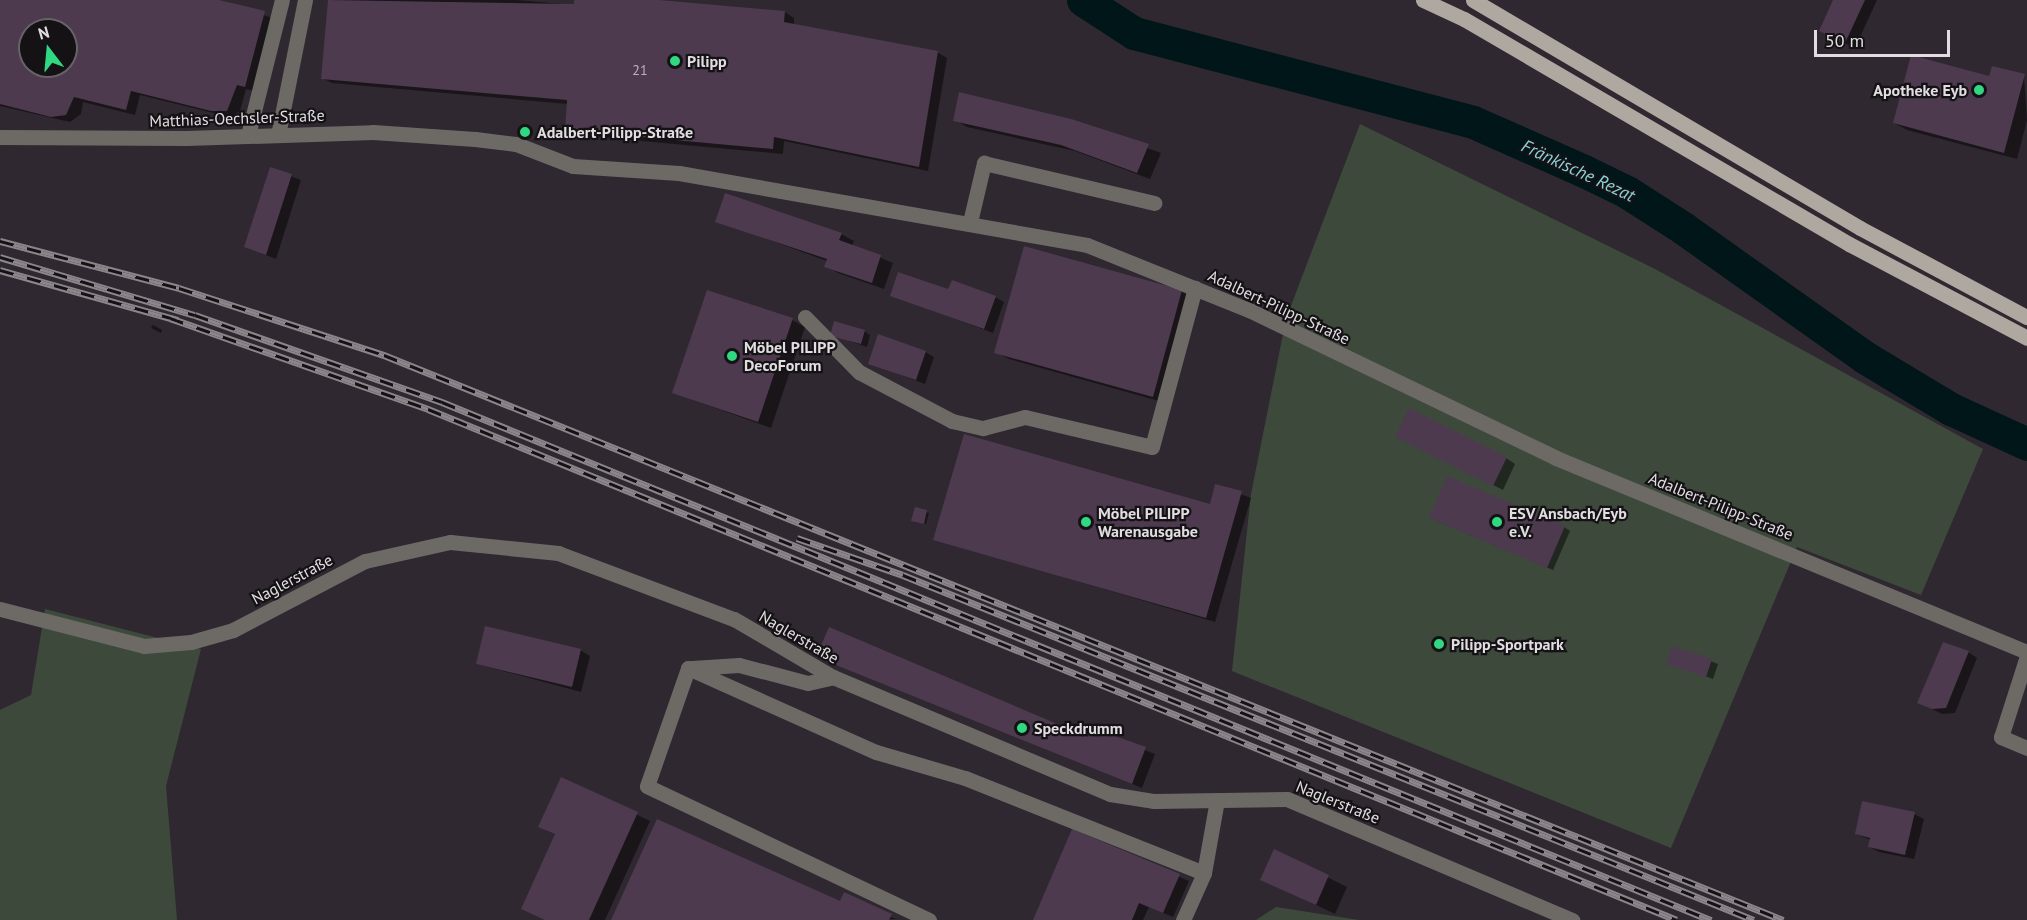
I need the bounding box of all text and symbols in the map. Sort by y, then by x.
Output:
north arrow [18,18,78,78]
scale bar [1817,18,1954,56]
text: N [36,22,51,44]
text: 50 m [1825,29,1864,52]
place label: Pilipp [687,51,727,71]
marker: Pilipp [668,54,682,68]
house number: 21 [632,62,648,78]
place label: Apotheke Eyb [1873,80,1967,100]
marker: Apotheke Eyb [1972,83,1986,97]
street label: Matthias-Oechsler-Straße [149,105,325,131]
place label: Adalbert-Pilipp-Straße [537,122,693,142]
marker: Adalbert-Pilipp-Straße [518,125,532,139]
water label: Fränkische Rezat [1518,135,1638,207]
street label: Adalbert-Pilipp-Straße [1205,266,1353,348]
place label: Möbel PILIPP DecoForum [744,337,836,375]
marker: Möbel PILIPP DecoForum [725,349,739,363]
street label: Adalbert-Pilipp-Straße [1646,468,1796,544]
place label: Möbel PILIPP Warenausgabe [1098,503,1198,541]
place label: ESV Ansbach/Eyb e.V. [1509,503,1628,541]
marker: Möbel PILIPP Warenausgabe [1079,515,1093,529]
marker: ESV Ansbach/Eyb e.V. [1490,515,1504,529]
street label: Naglerstraße [248,550,336,608]
street label: Naglerstraße [756,607,842,667]
place label: Pilipp-Sportpark [1451,634,1564,654]
marker: Pilipp-Sportpark [1432,637,1446,651]
place label: Speckdrumm [1034,718,1123,738]
marker: Speckdrumm [1015,721,1029,735]
street label: Naglerstraße [1293,776,1383,828]

